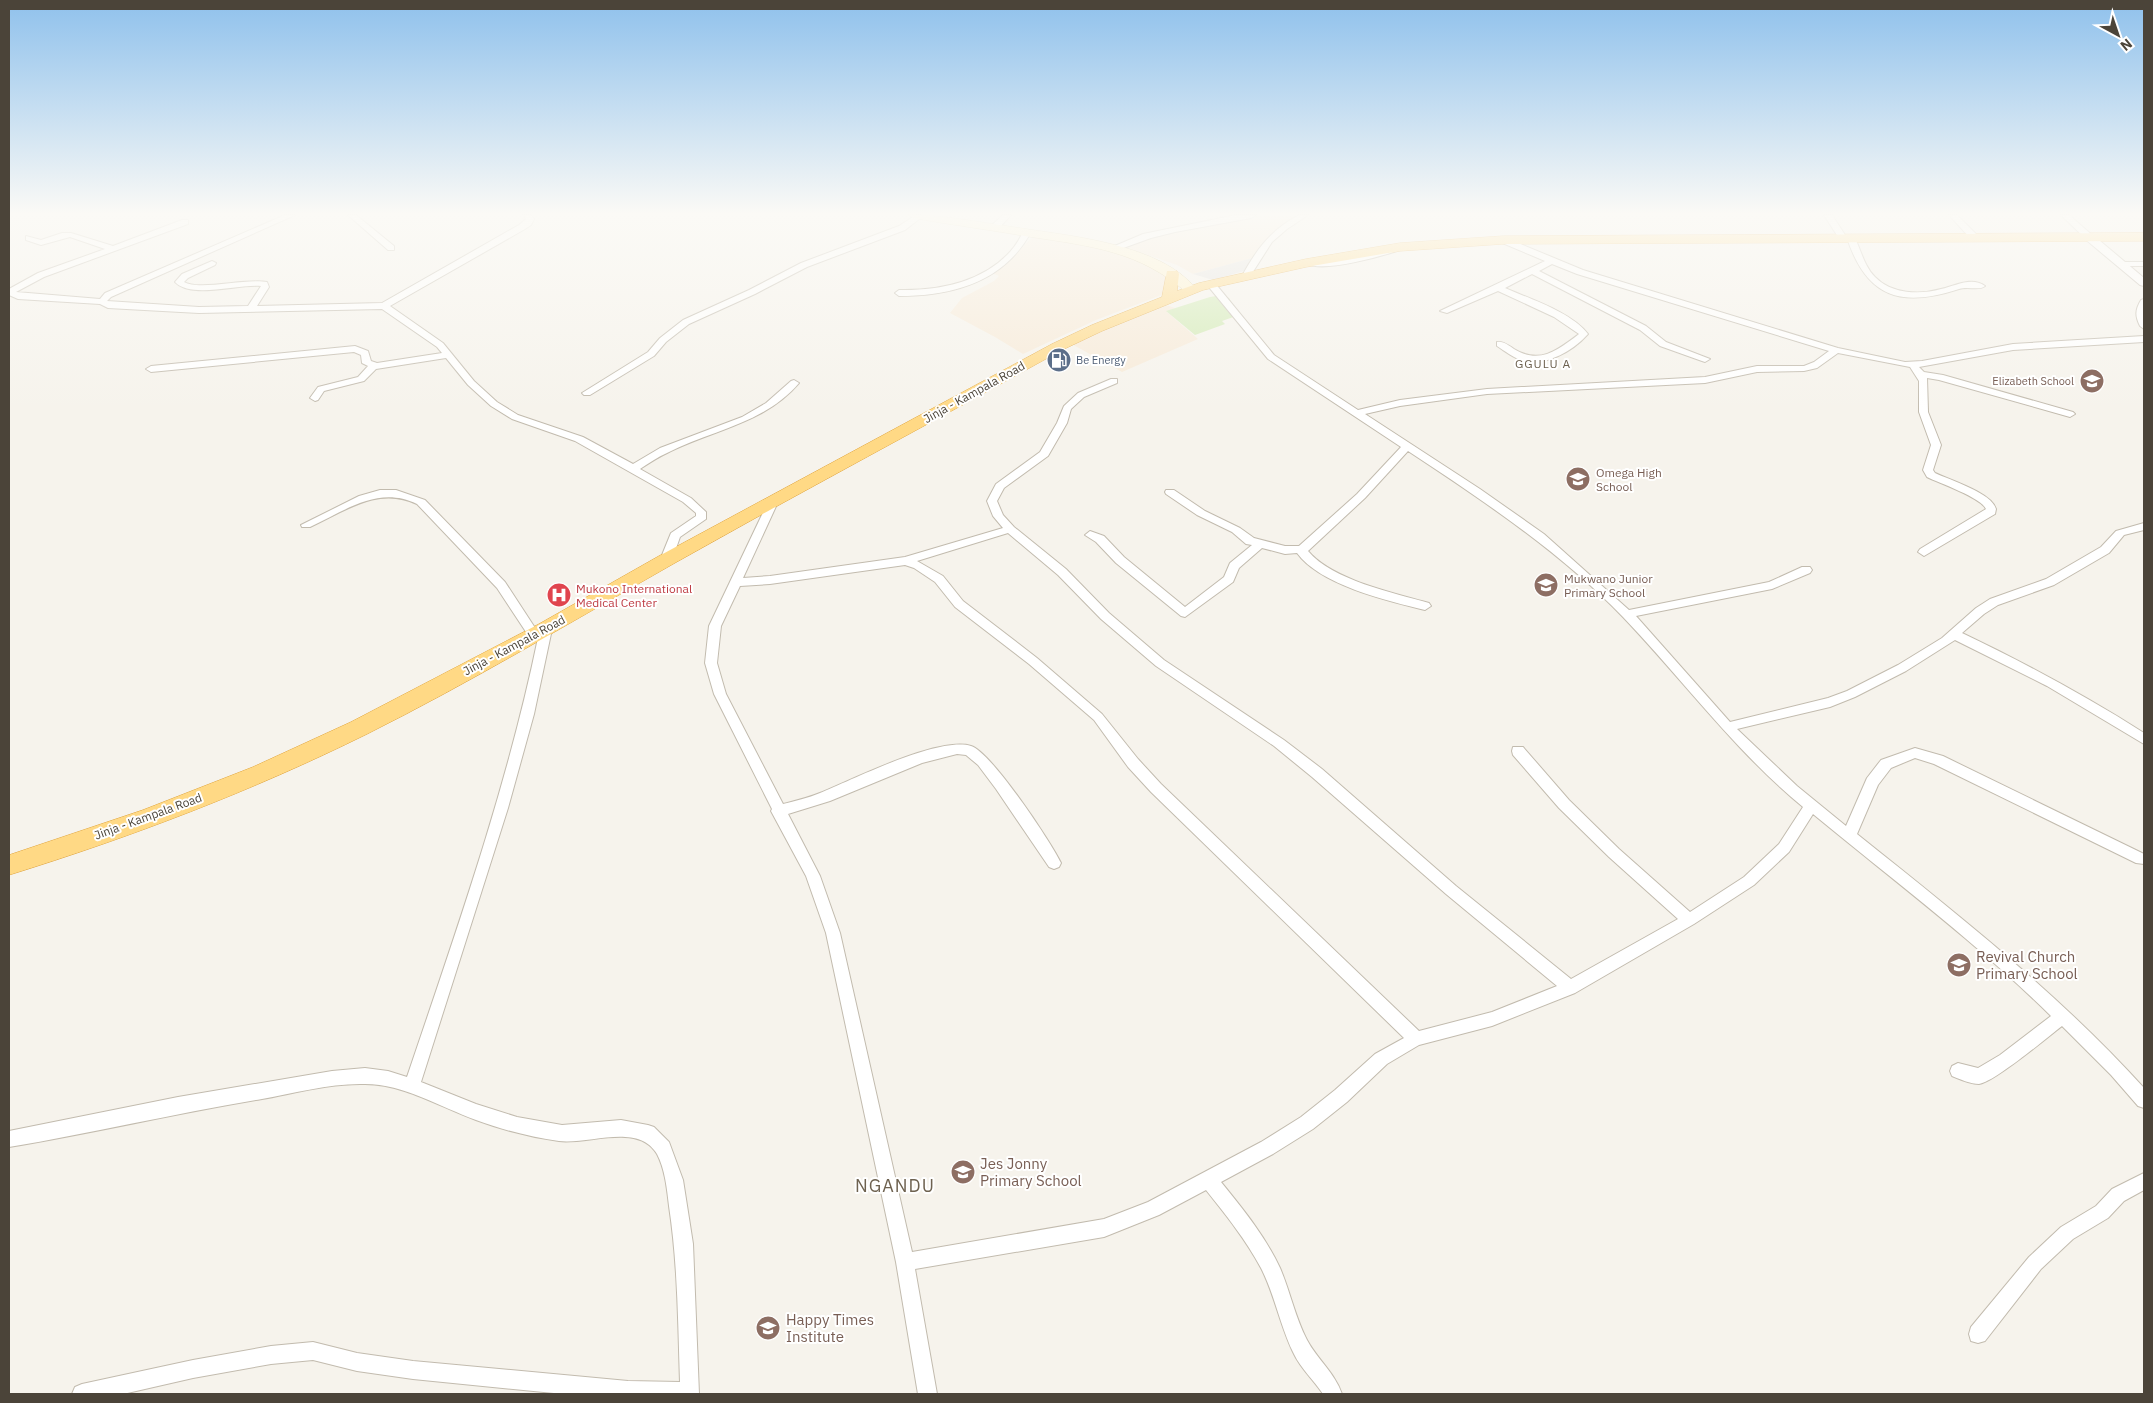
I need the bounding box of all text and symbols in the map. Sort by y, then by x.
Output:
north arrow [2093,10,2143,60]
text: N [2117,35,2136,55]
fuel station icon: Be Energy [1046,347,1072,373]
place label: Be Energy [1076,353,1126,367]
district label: GGULU A [1515,356,1571,371]
street label: Jinja - Kampala Road [921,358,1027,426]
school or university icon: Elizabeth School [2079,368,2105,394]
place label: Elizabeth School [1992,374,2074,388]
place label: Omega High School [1596,465,1662,494]
school or university icon: Omega High School [1565,466,1591,492]
place label: Mukwano Junior Primary School [1564,571,1653,600]
school or university icon: Mukwano Junior Primary School [1533,572,1559,598]
place label: Mukono International Medical Center [576,581,692,610]
hospital icon: Mukono International Medical Center [546,582,572,608]
street label: Jinja - Kampala Road [460,612,568,678]
street label: Jinja - Kampala Road [92,790,204,842]
place label: Revival Church Primary School [1976,947,2078,983]
school or university icon: Revival Church Primary School [1946,952,1972,978]
place label: Jes Jonny Primary School [980,1154,1082,1190]
school or university icon: Jes Jonny Primary School [950,1159,976,1185]
district label: NGANDU [855,1174,935,1197]
place label: Happy Times Institute [786,1310,874,1346]
school or university icon: Happy Times Institute [755,1315,781,1341]

